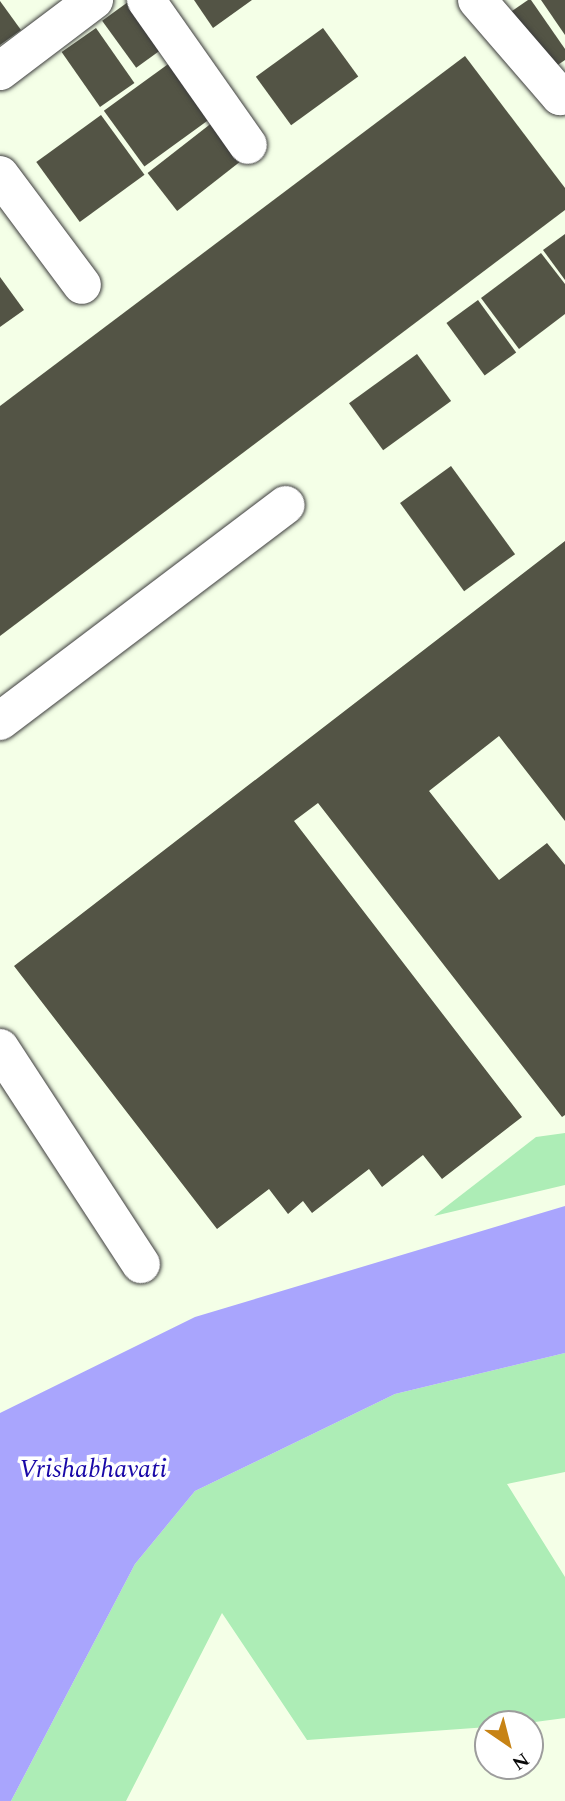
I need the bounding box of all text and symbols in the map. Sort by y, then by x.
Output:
water label: Vrishabhavati [19,1454,167,1486]
north arrow [474,1710,544,1780]
text: N [506,1745,535,1777]

